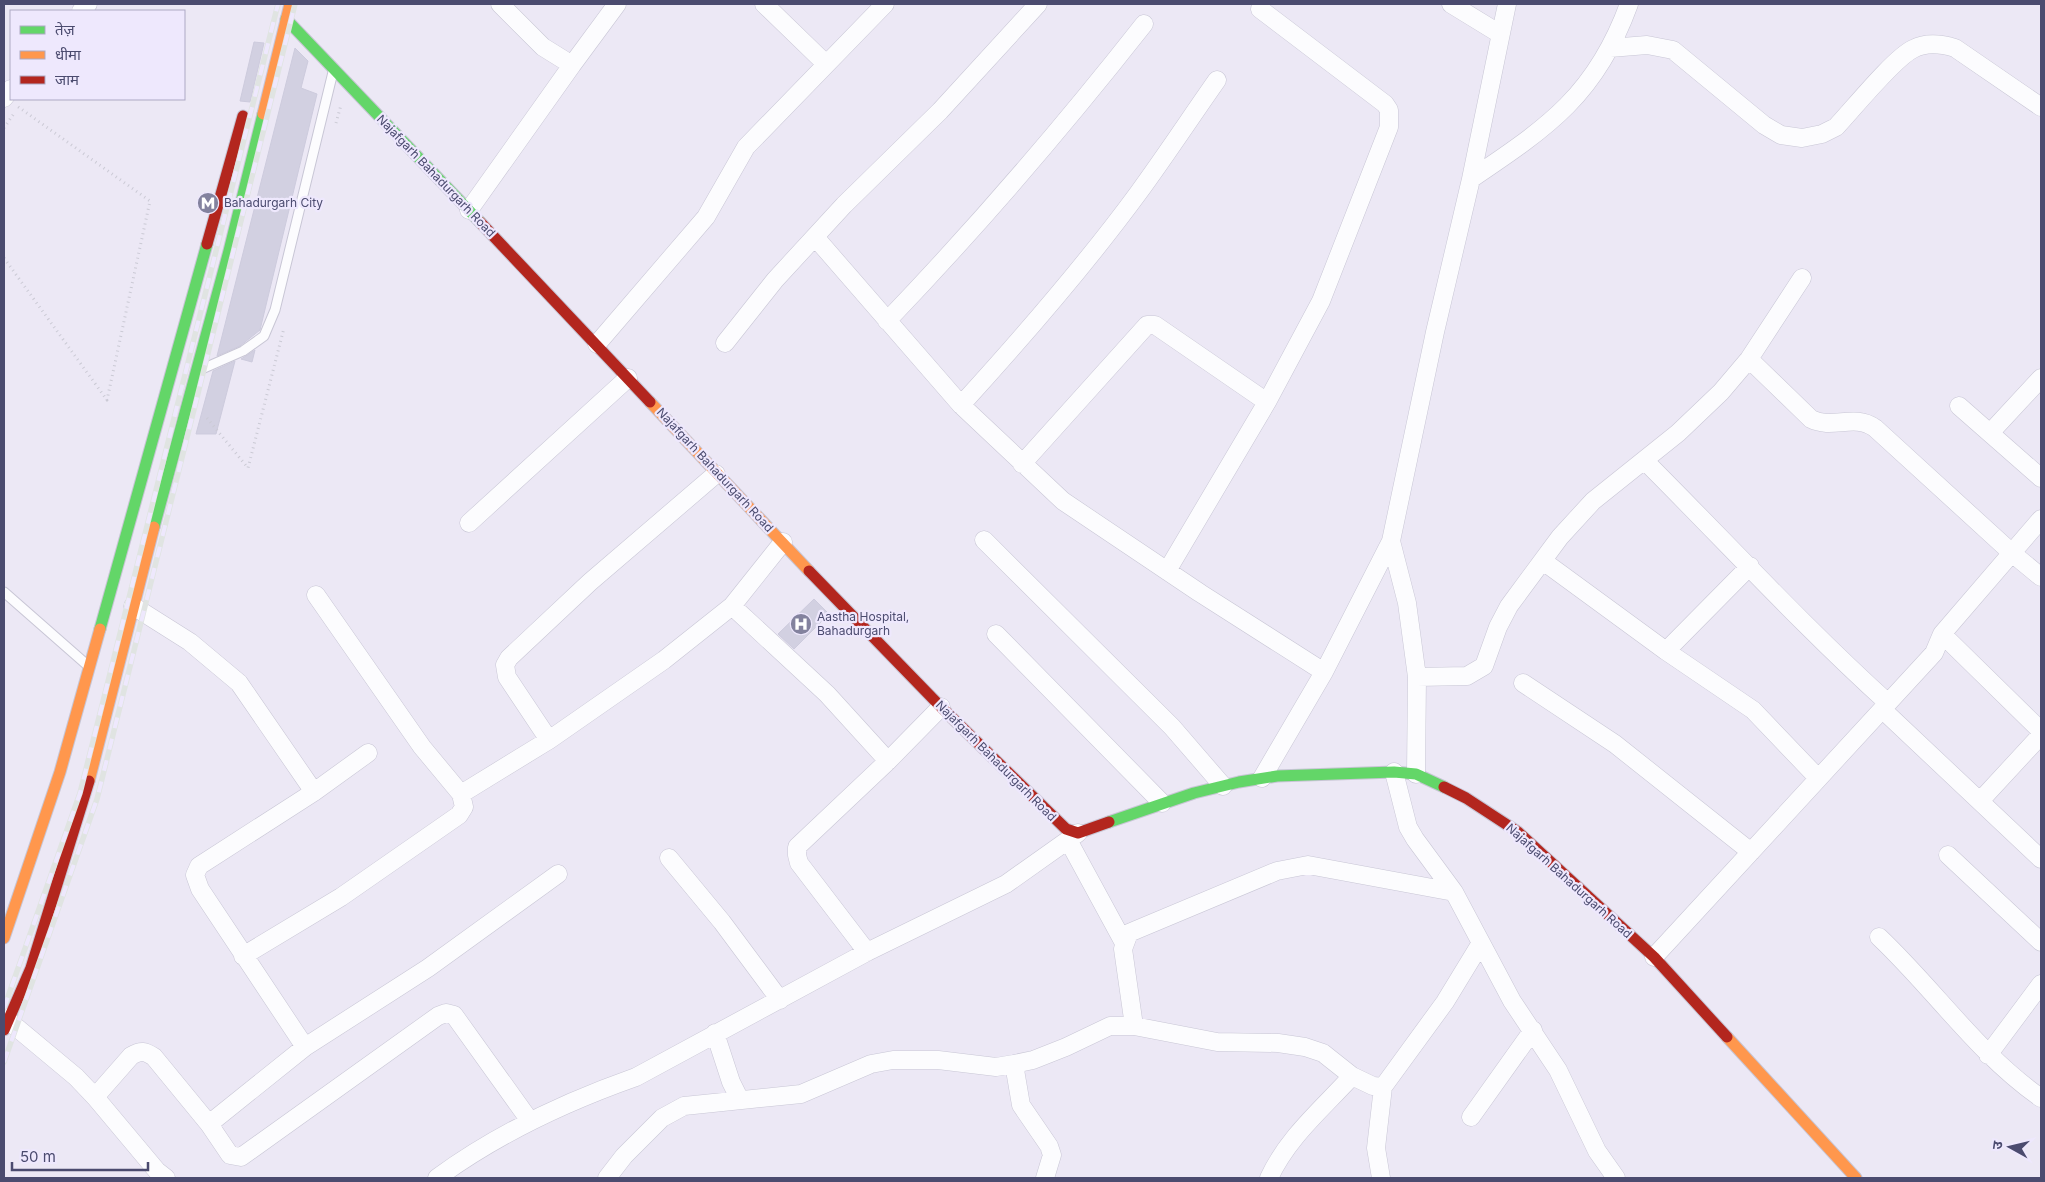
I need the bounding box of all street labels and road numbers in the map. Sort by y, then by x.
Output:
street label: Najafgarh Bahadurgarh Road [374,111,499,240]
street label: Najafgarh Bahadurgarh Road [654,404,777,535]
street label: Najafgarh Bahadurgarh Road [933,697,1060,824]
street label: Najafgarh Bahadurgarh Road [1503,820,1635,941]

